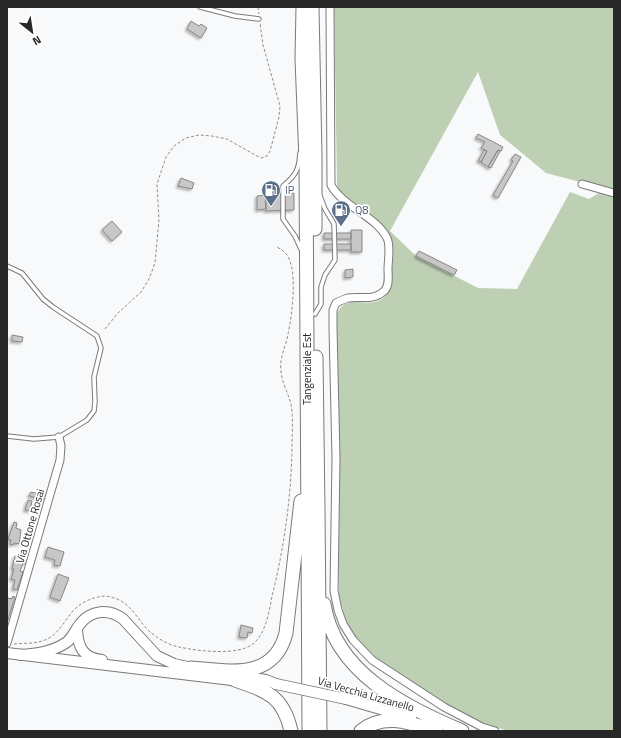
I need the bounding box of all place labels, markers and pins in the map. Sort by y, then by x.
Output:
fuel station icon: IP [260,179,282,207]
place label: IP [285,182,295,198]
fuel station icon: Q8 [330,199,352,227]
place label: Q8 [355,202,368,218]

